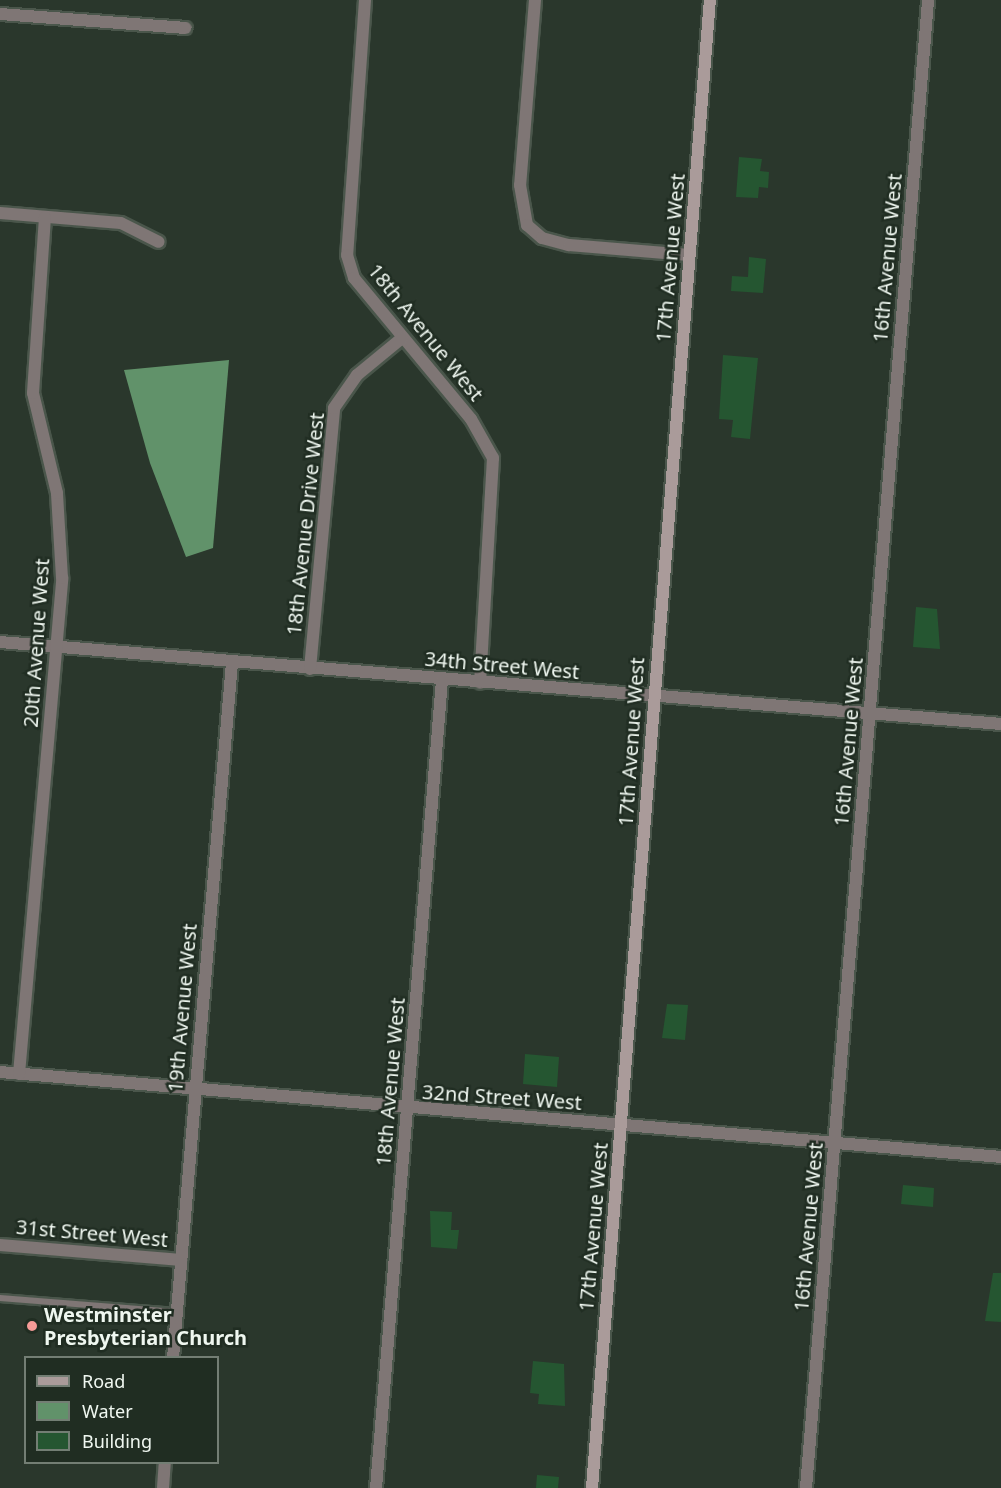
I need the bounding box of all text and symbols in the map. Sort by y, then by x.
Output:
street label: 17th Avenue West [651,173,689,343]
street label: 16th Avenue West [868,173,906,343]
street label: 18th Avenue West [363,259,489,405]
street label: 18th Avenue Drive West [281,411,329,637]
street label: 20th Avenue West [18,558,54,728]
street label: 34th Street West [424,646,580,684]
street label: 17th Avenue West [613,657,649,827]
street label: 16th Avenue West [829,657,867,827]
street label: 19th Avenue West [163,923,201,1093]
street label: 18th Avenue West [371,997,409,1167]
street label: 32nd Street West [421,1079,583,1115]
street label: 17th Avenue West [574,1142,612,1312]
street label: 16th Avenue West [789,1142,827,1312]
street label: 31st Street West [15,1214,169,1252]
place label: Westminster Presbyterian Church [44,1302,247,1349]
marker: Westminster Presbyterian Church [25,1319,39,1333]
legend [24,1356,219,1464]
text: Road [82,1369,125,1393]
text: Water [82,1399,133,1423]
text: Building [82,1429,152,1453]

